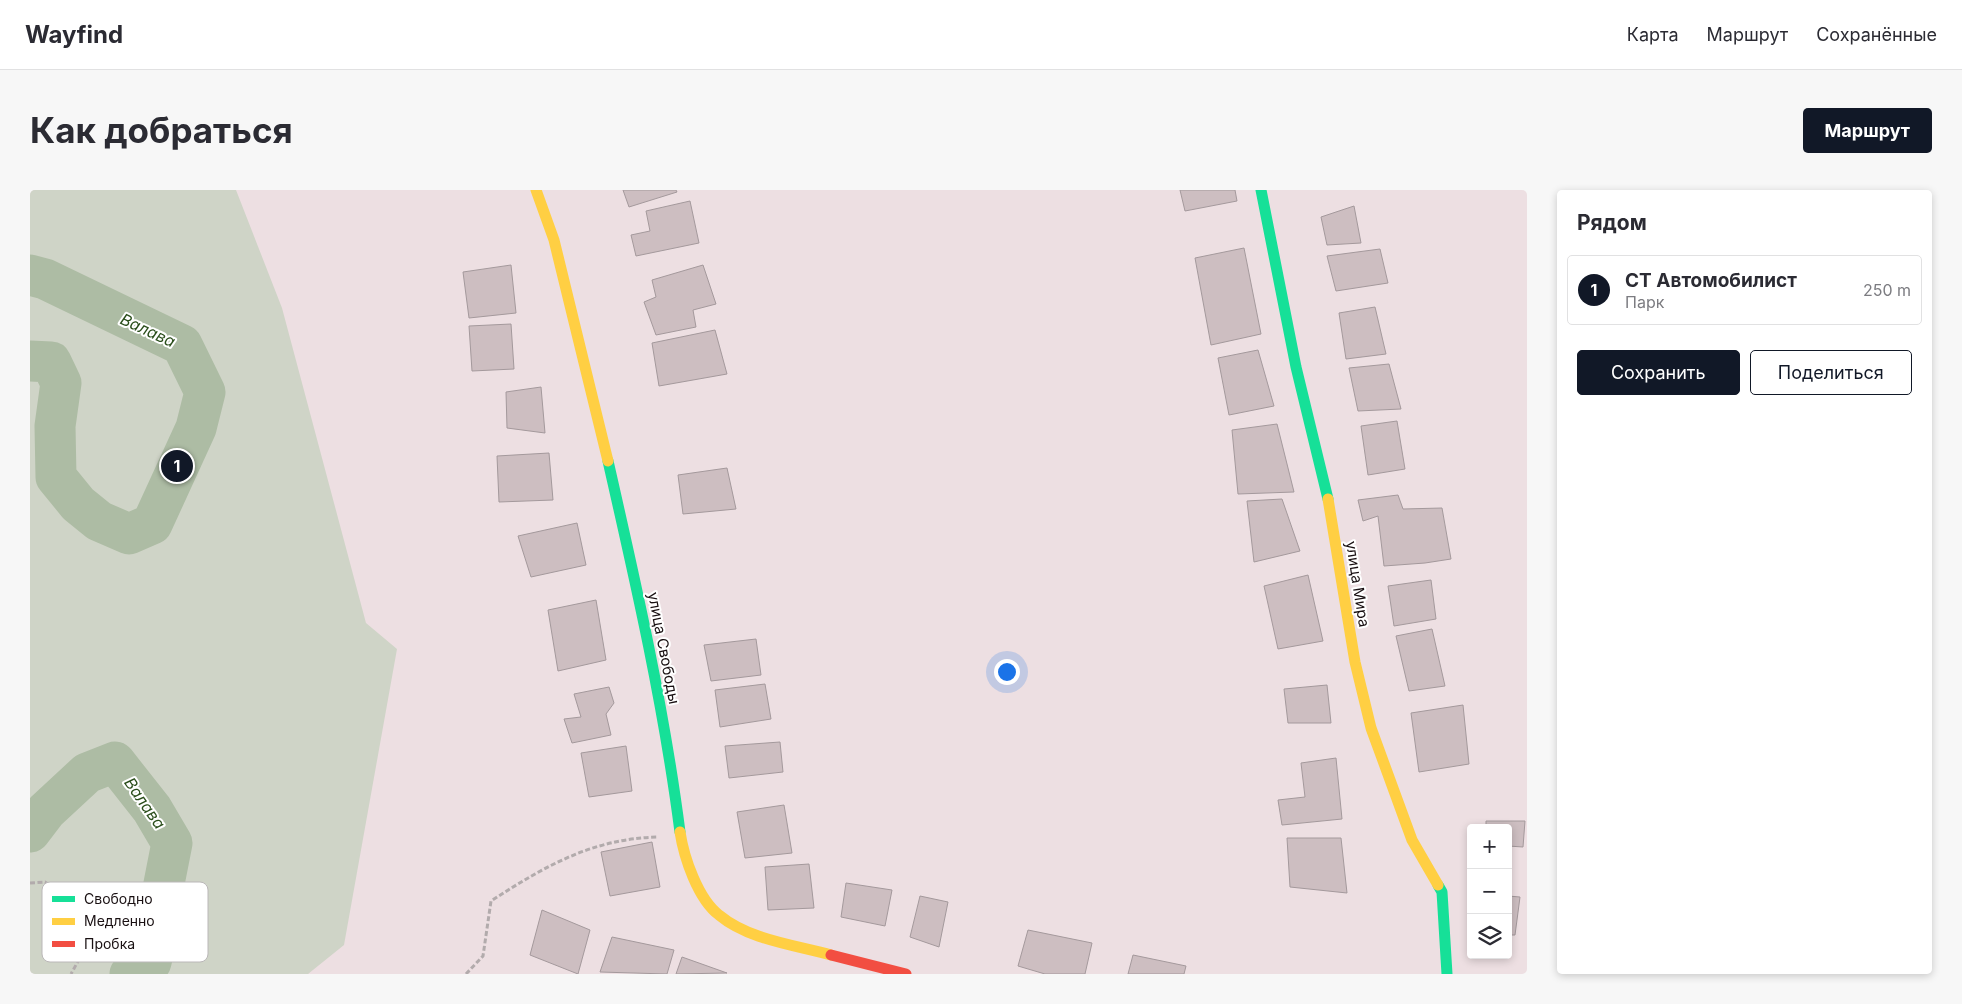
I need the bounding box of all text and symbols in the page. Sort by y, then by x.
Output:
text: Wayfind [25,20,123,49]
text: Карта [1627,24,1679,45]
text: Маршрут [1707,24,1788,45]
text: Сохранённые [1816,24,1937,45]
button: Маршрут [1803,108,1932,153]
text: Как добраться [30,109,293,151]
text: Рядом [1577,210,1647,235]
text: СТ Автомобилист [1625,269,1797,292]
text: 1 [1591,280,1597,300]
text: 250 m [1863,280,1911,300]
text: Парк [1625,292,1664,312]
water label: Валава [117,309,179,351]
button: Сохранить [1577,350,1740,395]
button: Поделиться [1750,350,1912,395]
pin: 1 [161,447,193,485]
street label: улица Мира [1342,540,1374,628]
street label: улица Свободы [644,590,684,706]
your location [994,659,1020,685]
water label: Валава [120,773,170,833]
map controls [1467,824,1512,959]
button: + [1467,824,1512,869]
button: − [1467,869,1512,914]
legend [42,882,208,962]
text: Свободно [84,890,153,907]
text: Медленно [84,912,155,929]
button: layers [1467,914,1512,959]
text: Пробка [84,935,135,952]

